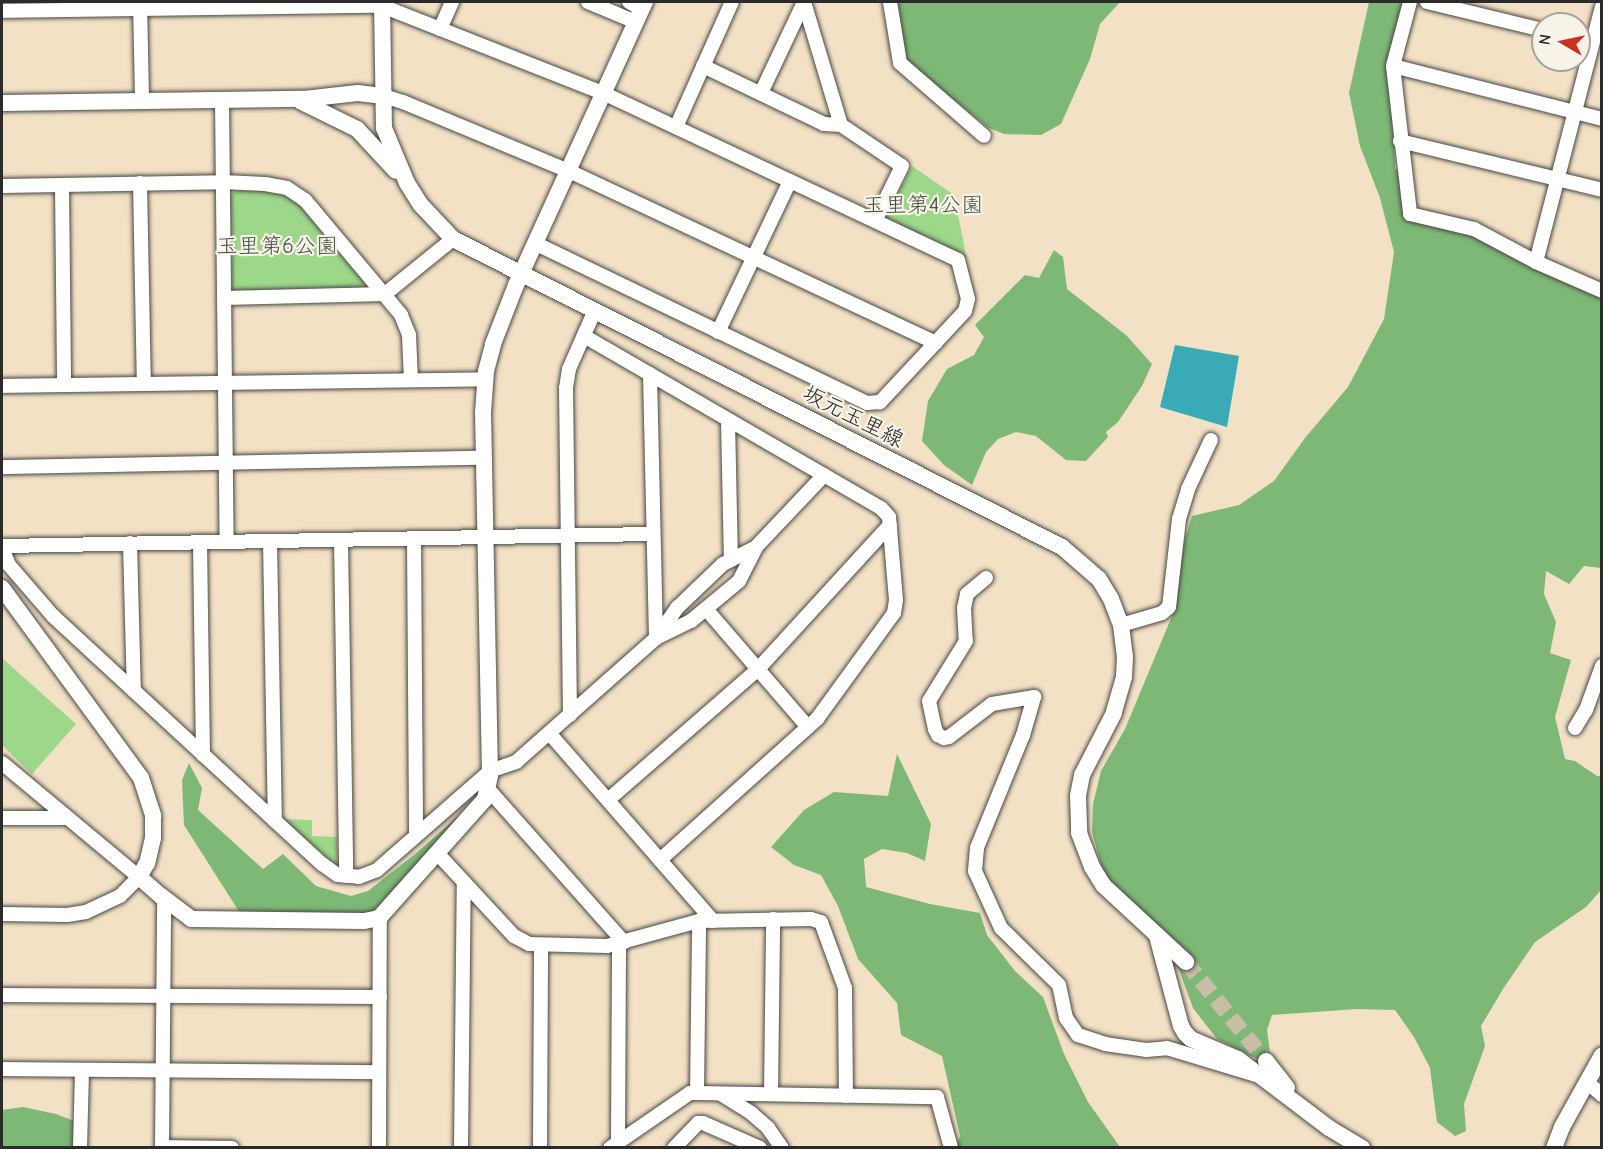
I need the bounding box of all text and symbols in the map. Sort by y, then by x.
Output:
north arrow [1531,12,1591,72]
text: N [1535,33,1555,46]
park label: 玉里第4公園 [863,193,983,219]
park label: 玉里第6公園 [216,234,338,260]
street label: 坂元玉里線 [798,380,908,454]

